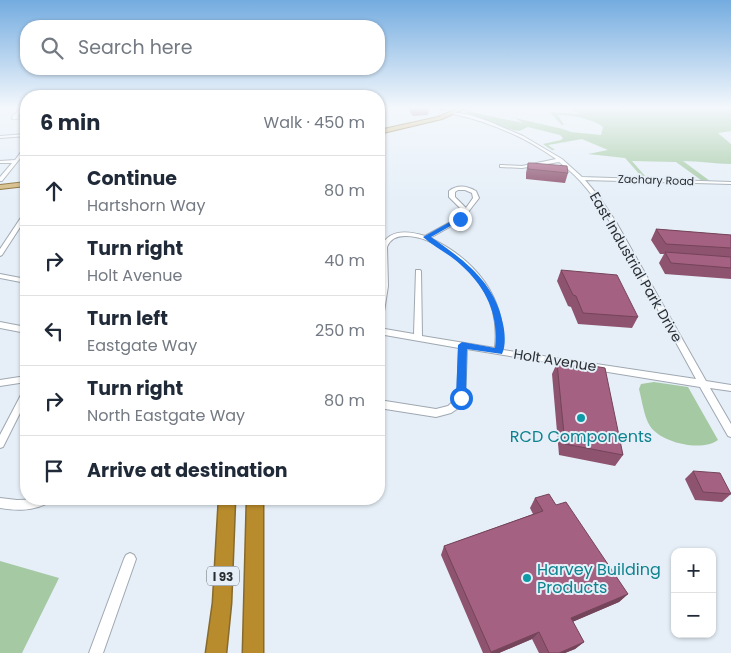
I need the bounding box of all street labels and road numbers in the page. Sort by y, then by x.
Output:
street label: Zachary Road [618,171,694,189]
street label: East Industrial Park Drive [585,188,687,346]
street label: Holt Avenue [512,344,598,376]
road number: I 93 [207,566,239,586]

